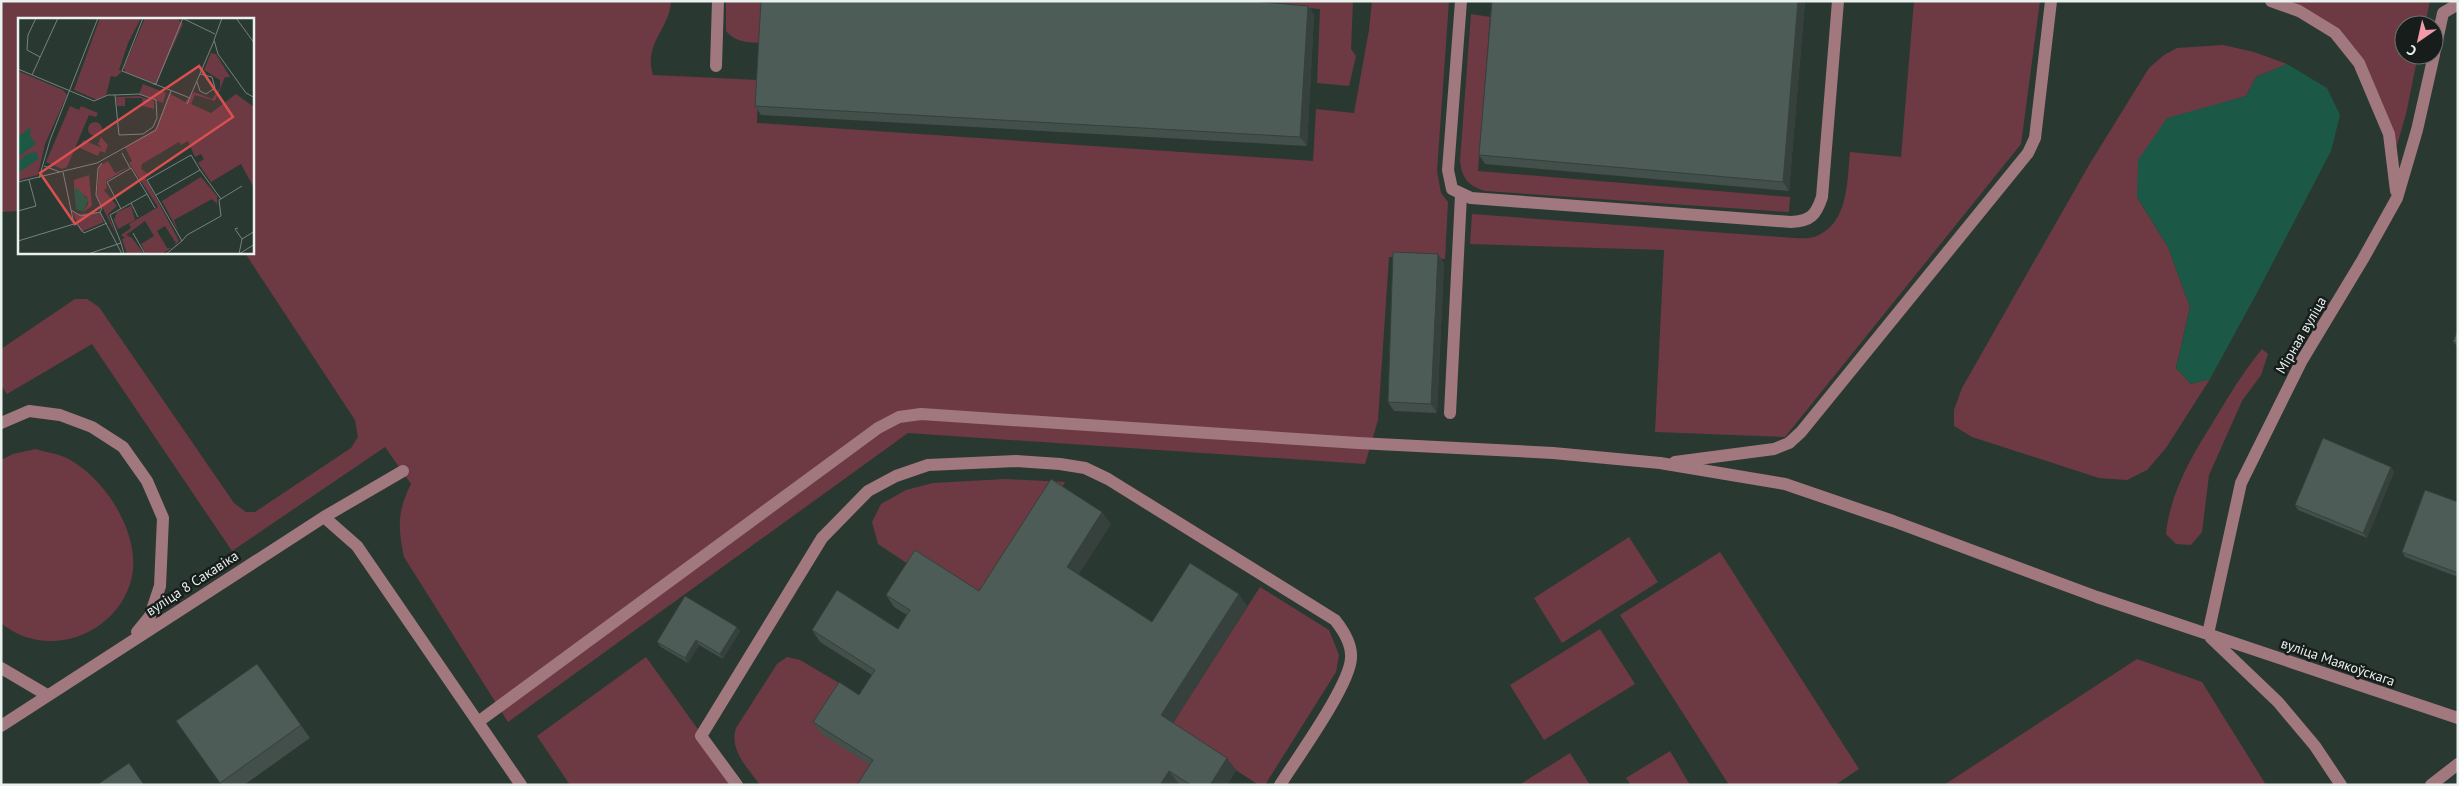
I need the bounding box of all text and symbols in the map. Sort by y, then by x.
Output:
north arrow [2394,15,2444,65]
inset map [18,18,254,254]
text: С [2403,41,2420,60]
street label: Мірная вуліца [2272,293,2330,377]
street label: вуліца 8 Сакавіка [142,546,242,620]
street label: вуліца Маякоўскага [2279,634,2397,690]

